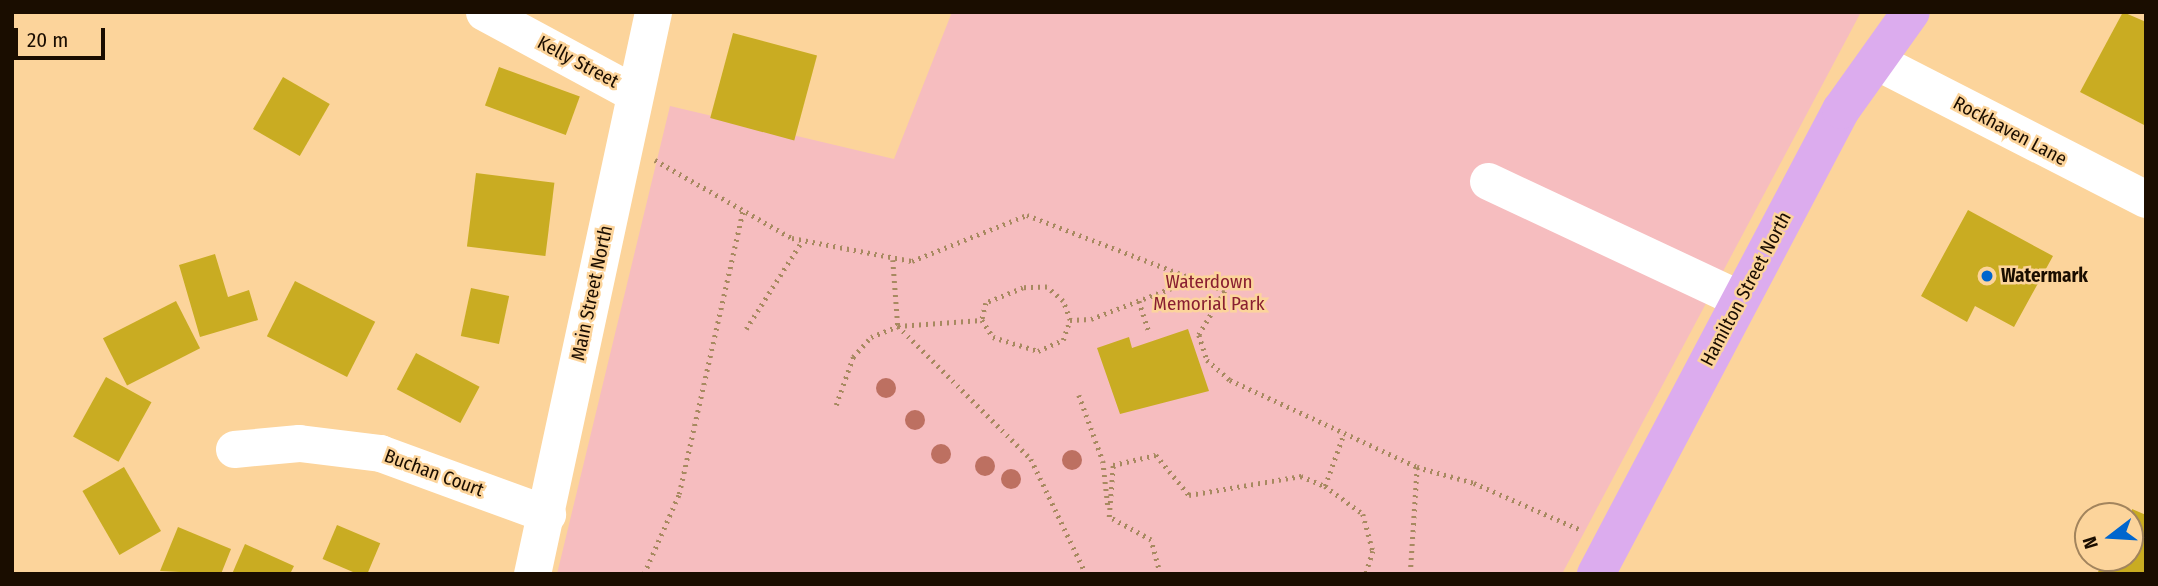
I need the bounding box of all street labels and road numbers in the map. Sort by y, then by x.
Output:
street label: Kelly Street [534,31,622,93]
street label: Rockhaven Lane [1949,92,2071,170]
street label: Hamilton Street North [1696,208,1796,370]
street label: Main Street North [567,223,617,363]
street label: Buchan Court [381,444,487,502]

